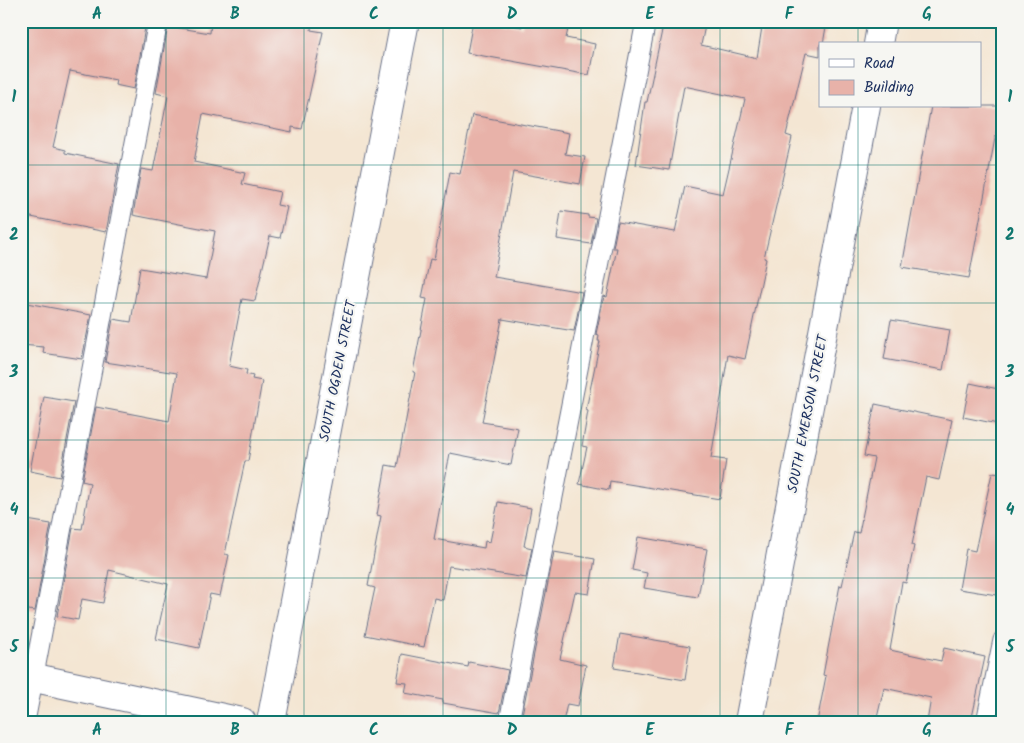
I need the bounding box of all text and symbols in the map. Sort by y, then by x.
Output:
text: A [92,2,102,27]
text: B [230,2,240,27]
text: C [369,2,379,27]
text: D [507,2,518,27]
text: E [646,2,656,27]
text: F [785,2,795,27]
text: G [922,2,932,27]
legend [819,42,982,108]
text: Road [864,52,895,76]
text: Building [864,76,914,100]
text: 1 [12,85,17,110]
text: 1 [1008,85,1013,110]
text: 2 [9,223,19,248]
text: 2 [1005,223,1015,248]
street label: SOUTH OGDEN STREET [314,297,363,443]
street label: SOUTH EMERSON STREET [782,332,834,495]
text: 3 [9,360,19,385]
text: 3 [1005,360,1015,385]
text: 4 [10,498,19,523]
text: 4 [1006,498,1015,523]
text: 5 [9,635,20,660]
text: 5 [1005,635,1016,660]
text: A [92,718,102,743]
text: B [230,718,240,743]
text: C [369,718,379,743]
text: D [507,718,518,743]
text: E [646,718,656,743]
text: F [785,718,795,743]
text: G [922,718,932,743]

